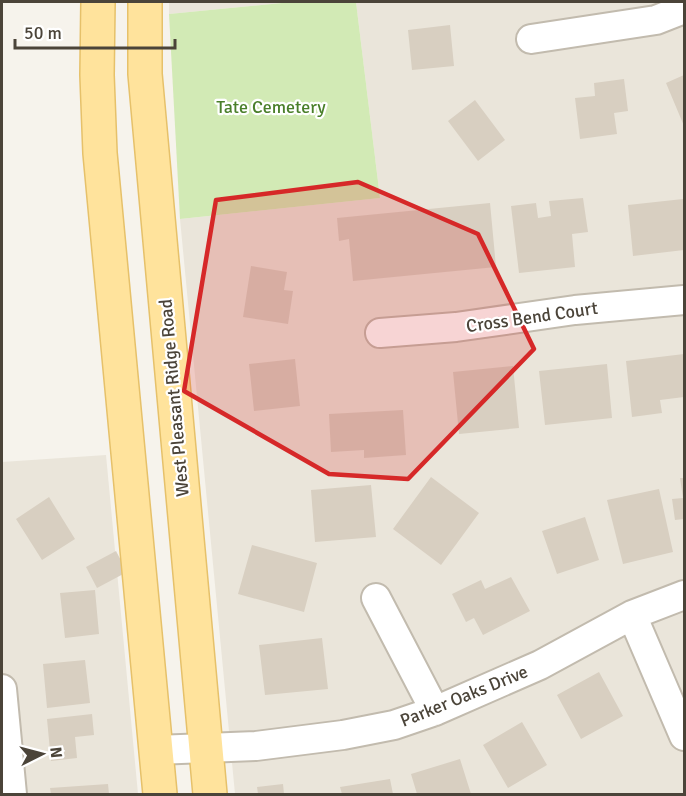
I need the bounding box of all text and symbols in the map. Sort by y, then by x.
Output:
scale bar [15,12,176,50]
text: 50 m [24,22,62,44]
park label: Tate Cemetery [216,96,326,118]
street label: Cross Bend Court [465,297,599,337]
street label: West Pleasant Ridge Road [154,298,194,498]
street label: Parker Oaks Drive [397,660,531,732]
north arrow [12,724,72,784]
text: N [45,746,66,759]

